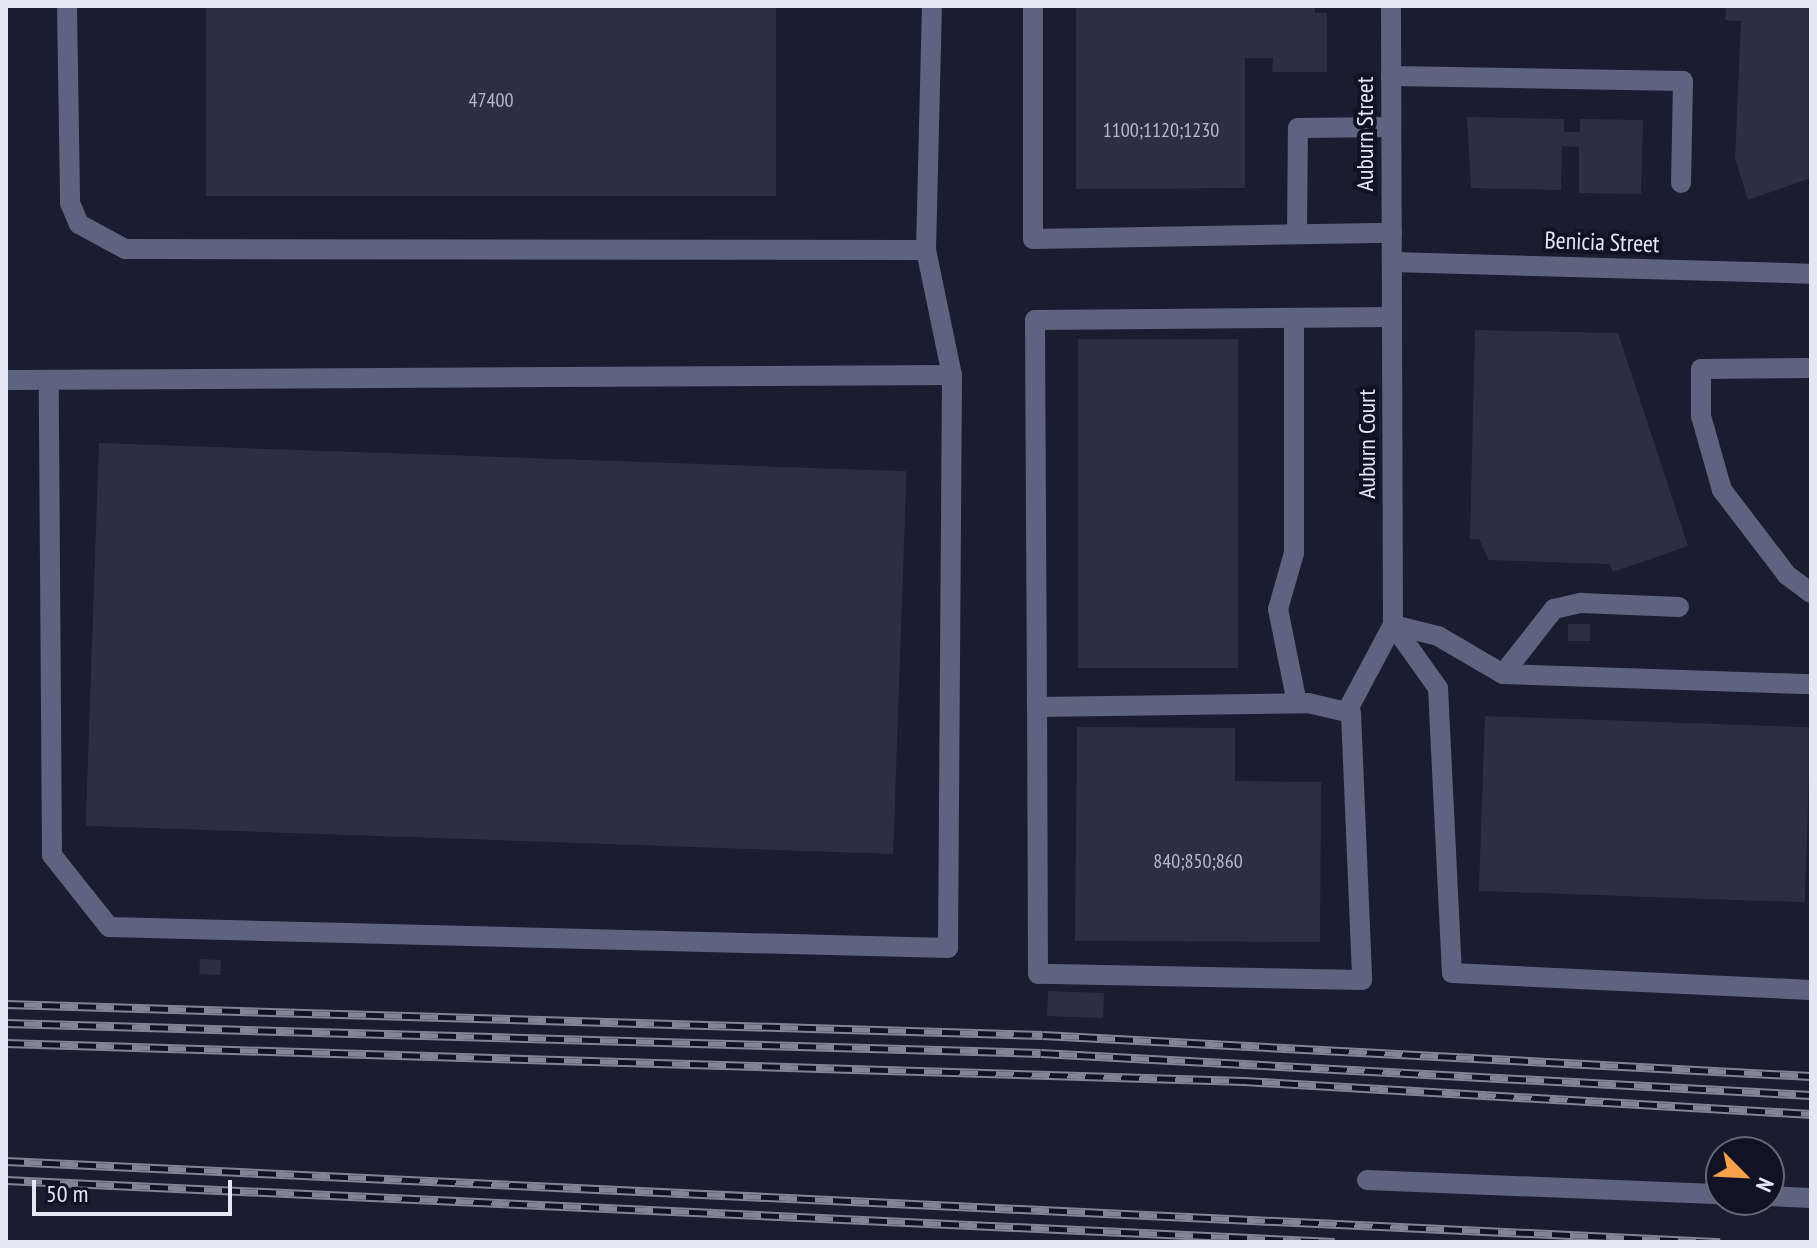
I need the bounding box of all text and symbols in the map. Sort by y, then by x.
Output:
street label: Auburn Street [1351,77,1379,191]
house number: 47400 [469,88,513,112]
house number: 1100;1120;1230 [1103,118,1219,142]
street label: Benicia Street [1544,226,1660,258]
street label: Auburn Court [1353,389,1381,499]
house number: 840;850;860 [1153,849,1243,873]
north arrow [1705,1136,1785,1216]
scale bar [36,1164,236,1214]
text: N [1750,1174,1780,1196]
text: 50 m [46,1178,88,1209]

